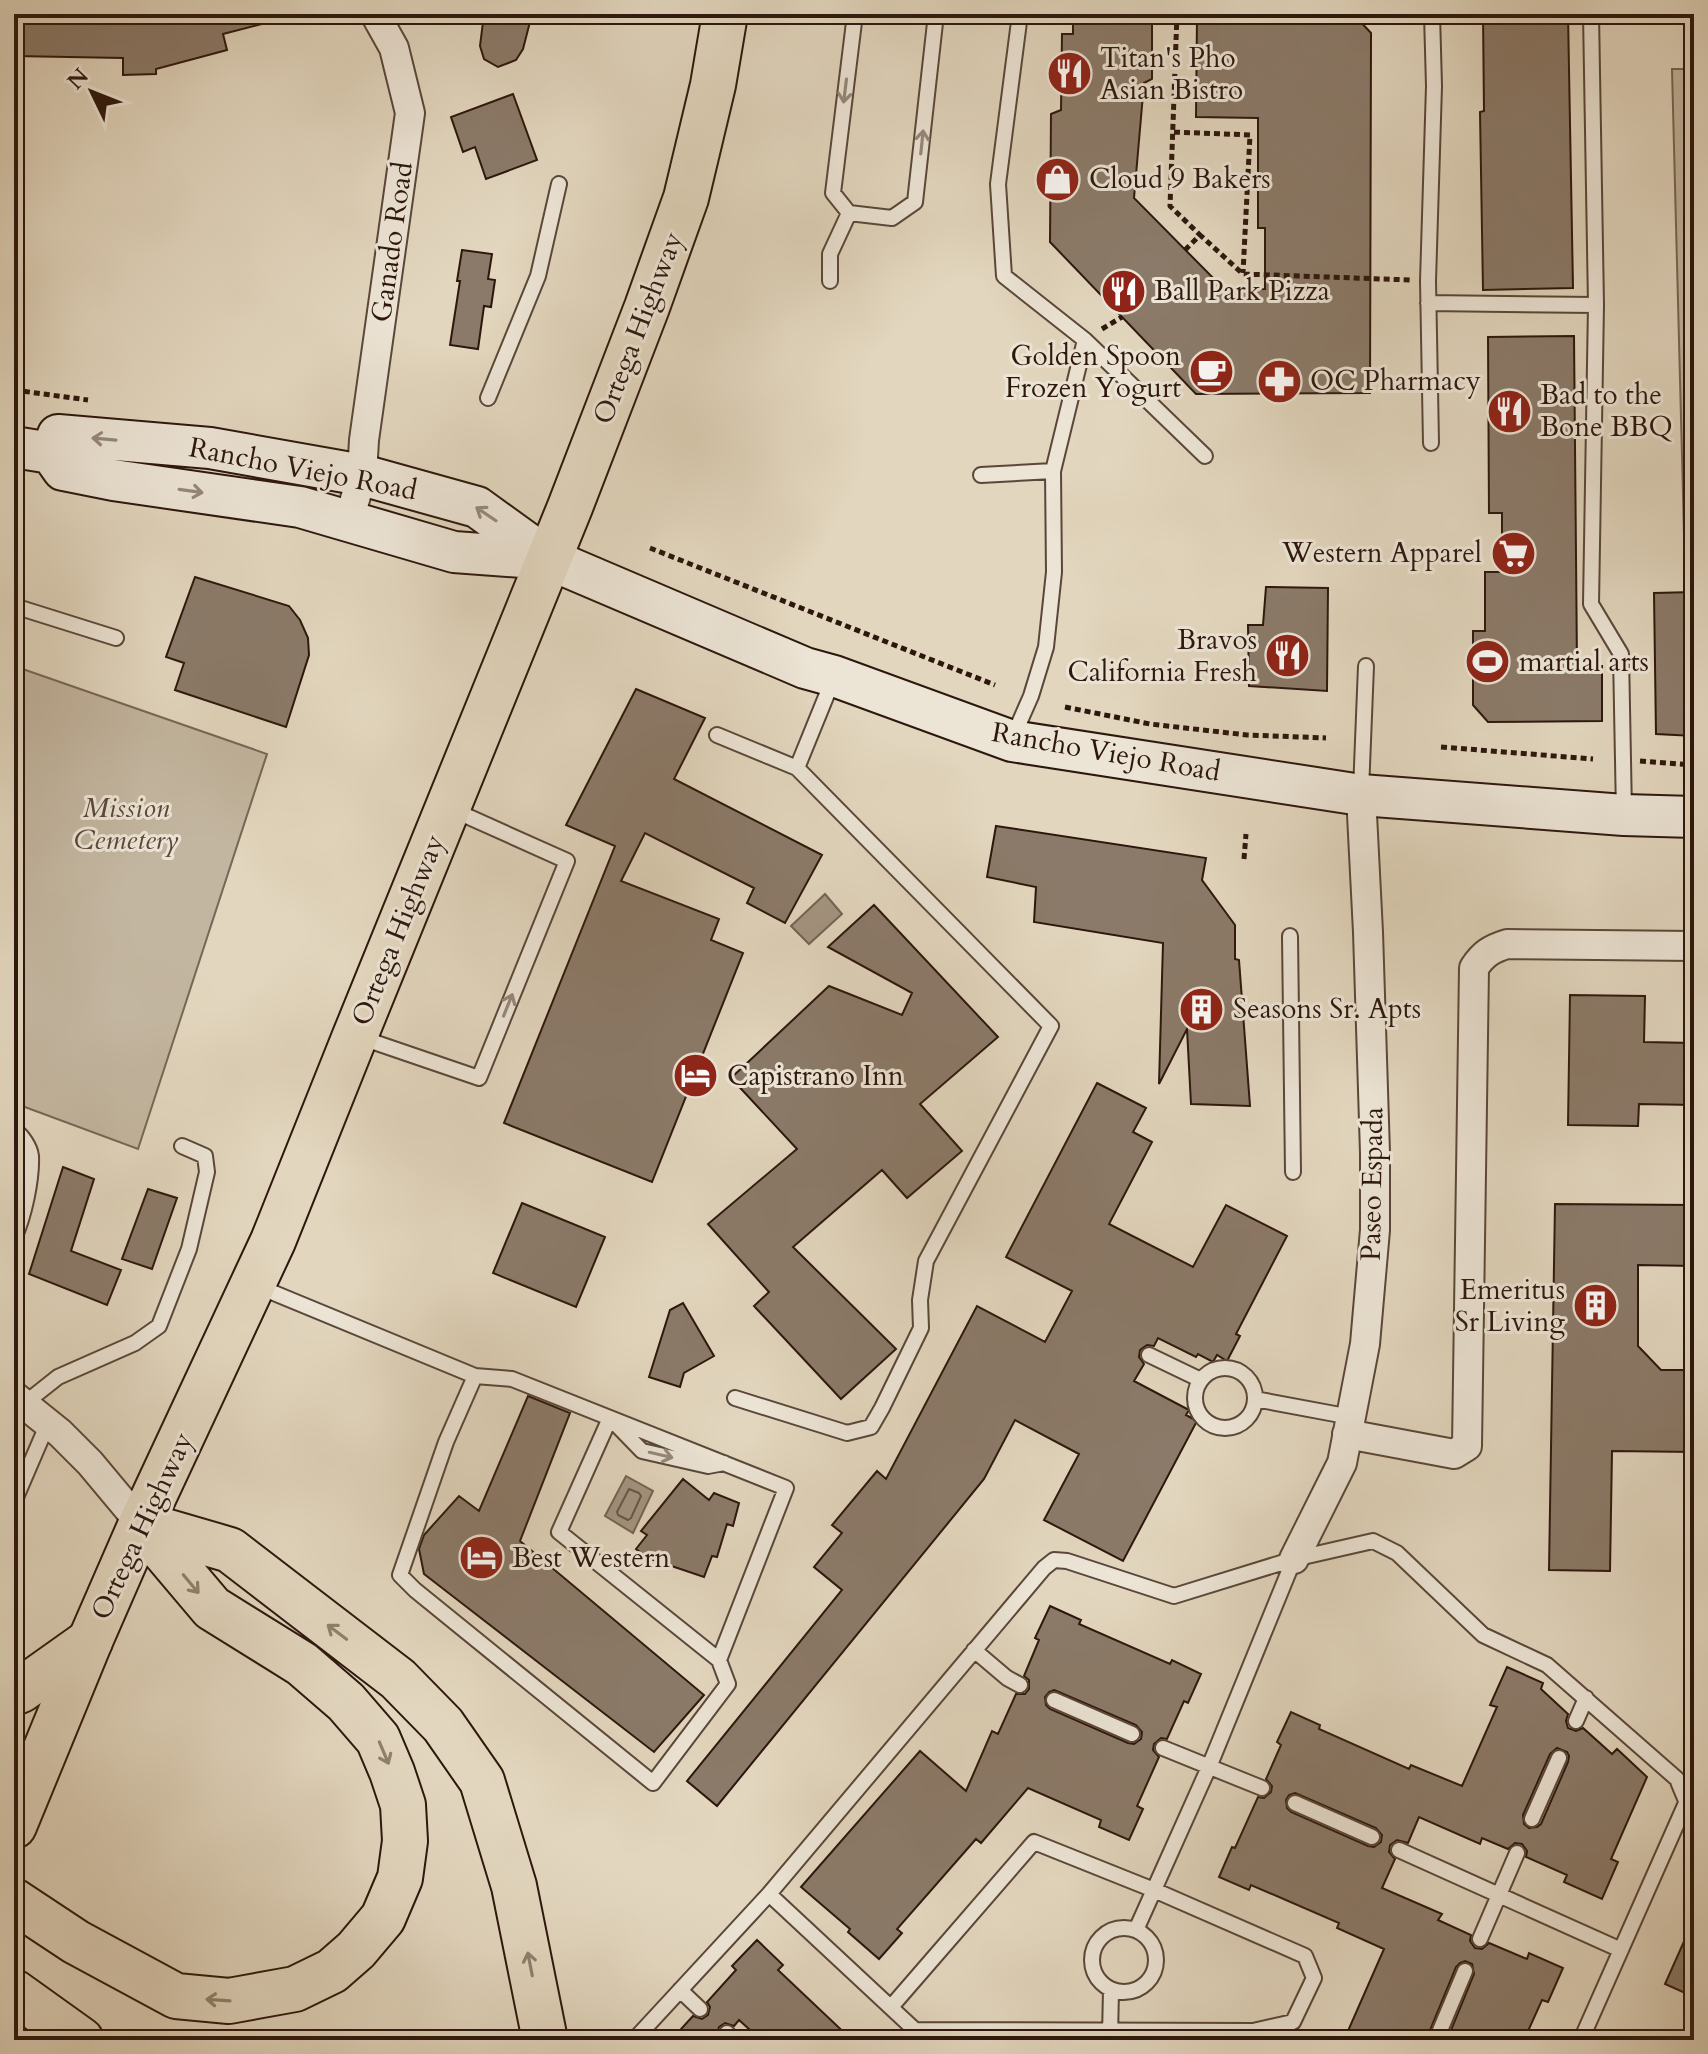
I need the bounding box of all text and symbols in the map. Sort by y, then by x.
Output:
place label: Titan's Pho Asian Bistro [1100,39,1243,109]
restaurant icon: Titan's Pho Asian Bistro [1045,50,1093,98]
north arrow [52,52,132,132]
text: N [61,62,96,96]
one-way arrow [838,78,853,104]
one-way arrow [915,130,930,155]
shop icon: Cloud 9 Bakers [1034,155,1082,203]
street label: Ganado Road [362,159,422,325]
place label: Cloud 9 Bakers [1089,160,1271,198]
street label: Ortega Highway [584,226,692,430]
restaurant icon: Ball Park Pizza [1099,267,1147,315]
place label: Ball Park Pizza [1154,272,1330,310]
place label: Golden Spoon Frozen Yogurt [1005,337,1181,407]
cafe icon: Golden Spoon Frozen Yogurt [1188,348,1236,396]
pharmacy icon: OC Pharmacy [1255,357,1303,405]
place label: OC Pharmacy [1310,362,1481,400]
place label: Bad to the Bone BBQ [1540,376,1673,446]
restaurant icon: Bad to the Bone BBQ [1485,387,1533,435]
street label: Rancho Viejo Road [186,428,420,510]
one-way arrow [92,431,118,446]
one-way arrow [178,484,203,499]
one-way arrow [475,505,497,522]
supermarket icon: Western Apparel [1489,529,1537,577]
place label: Western Apparel [1281,534,1482,572]
place label: Bravos California Fresh [1068,621,1257,691]
restaurant icon: Bravos California Fresh [1264,632,1312,680]
sports icon: martial arts [1464,638,1512,686]
place label: martial arts [1519,643,1649,681]
street label: Rancho Viejo Road [989,713,1223,791]
park label: Mission Cemetery [73,789,179,859]
street label: Ortega Highway [342,829,454,1031]
building icon: Seasons Sr. Apts [1178,985,1226,1033]
place label: Seasons Sr. Apts [1233,990,1421,1028]
one-way arrow [502,993,516,1018]
hotel icon: Capistrano Inn [672,1052,720,1100]
place label: Capistrano Inn [727,1057,904,1095]
street label: Paseo Espada [1352,1107,1392,1261]
place label: Emeritus Sr Living [1455,1271,1565,1341]
building icon: Emeritus Sr Living [1572,1282,1620,1330]
street label: Ortega Highway [82,1426,202,1626]
one-way arrow [647,1449,673,1464]
hotel icon: Best Western [457,1534,505,1582]
place label: Best Western [512,1539,670,1577]
one-way arrow [182,1573,200,1593]
one-way arrow [326,1623,348,1640]
one-way arrow [377,1740,392,1765]
one-way arrow [521,1951,536,1977]
one-way arrow [205,1992,232,2007]

